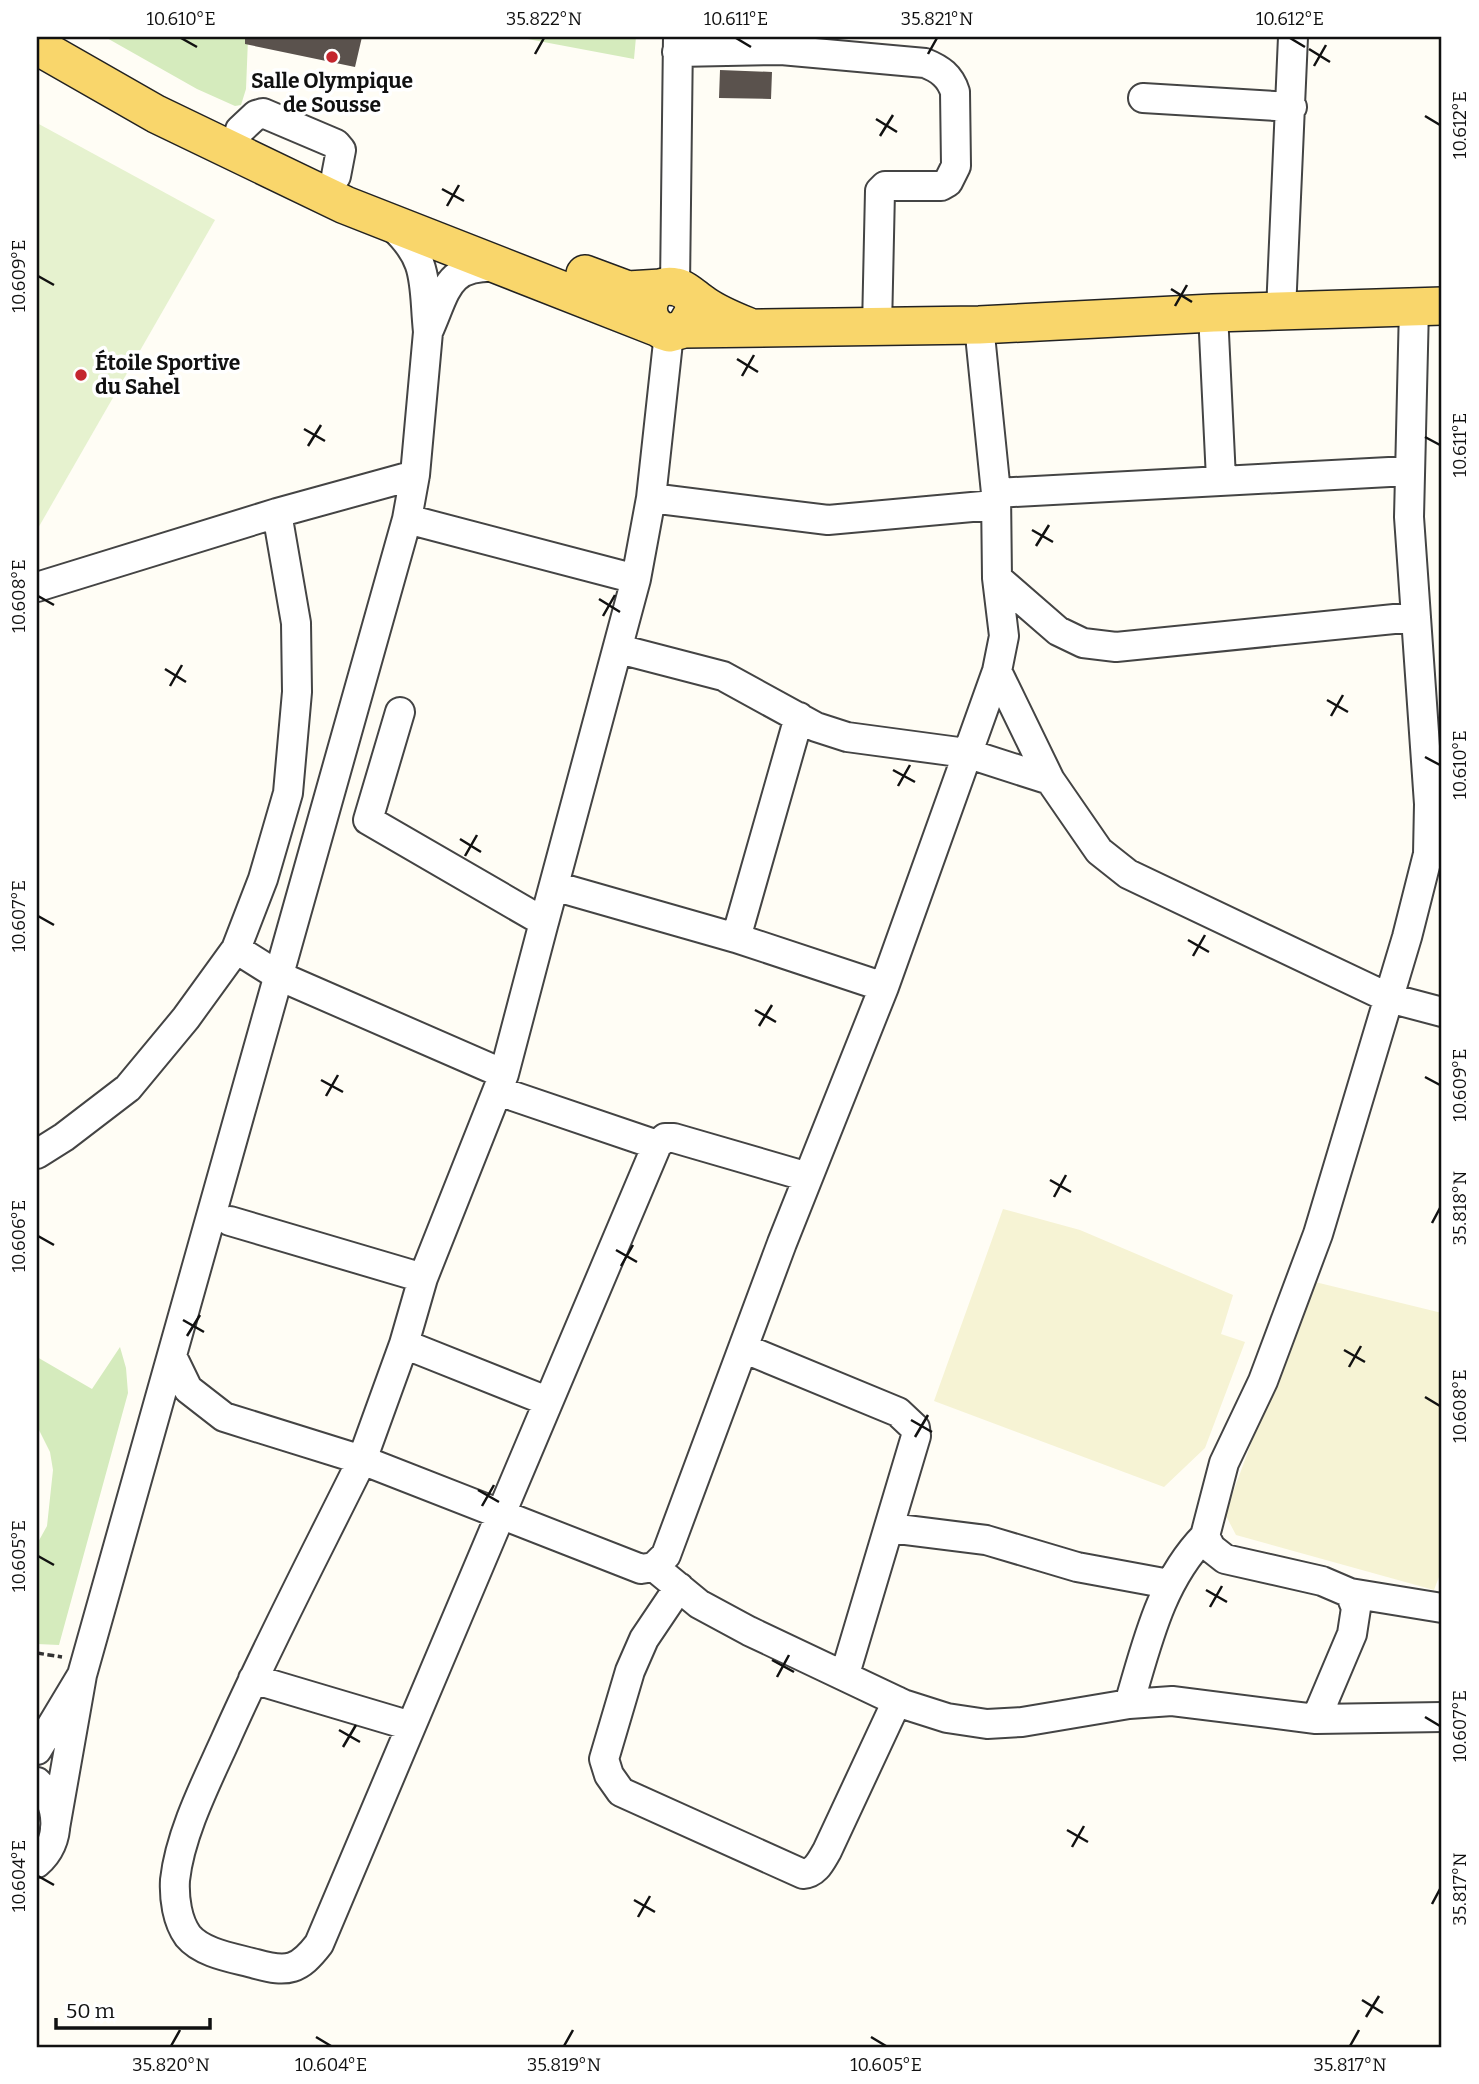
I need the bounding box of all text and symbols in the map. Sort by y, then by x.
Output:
text: 10.610°E [146,8,216,30]
text: 35.822°N [506,8,582,30]
text: 10.611°E [704,8,768,30]
text: 35.821°N [901,8,973,30]
text: 10.612°E [1256,8,1324,30]
marker: Salle Olympique de Sousse [324,49,340,65]
place label: Salle Olympique de Sousse [251,68,413,118]
text: 10.612°E [1449,91,1471,159]
text: 10.609°E [8,240,30,312]
place label: Étoile Sportive du Sahel [95,349,240,400]
marker: Étoile Sportive du Sahel [73,367,89,383]
text: 10.611°E [1449,413,1471,477]
text: 10.608°E [8,559,30,633]
text: 10.610°E [1449,730,1471,800]
text: 10.607°E [8,880,30,952]
text: 10.609°E [1449,1049,1471,1121]
text: 35.818°N [1449,1171,1471,1245]
text: 10.606°E [8,1200,30,1272]
text: 10.608°E [1449,1369,1471,1443]
text: 10.605°E [8,1520,30,1592]
text: 10.607°E [1449,1690,1471,1762]
text: 10.604°E [8,1840,30,1912]
text: 35.817°N [1449,1852,1471,1926]
scale bar [56,1986,210,2030]
text: 50 m [66,1998,115,2024]
text: 35.820°N [132,2054,210,2076]
text: 10.604°E [295,2054,367,2076]
text: 35.819°N [527,2054,601,2076]
text: 10.605°E [850,2054,922,2076]
text: 35.817°N [1313,2054,1387,2076]

